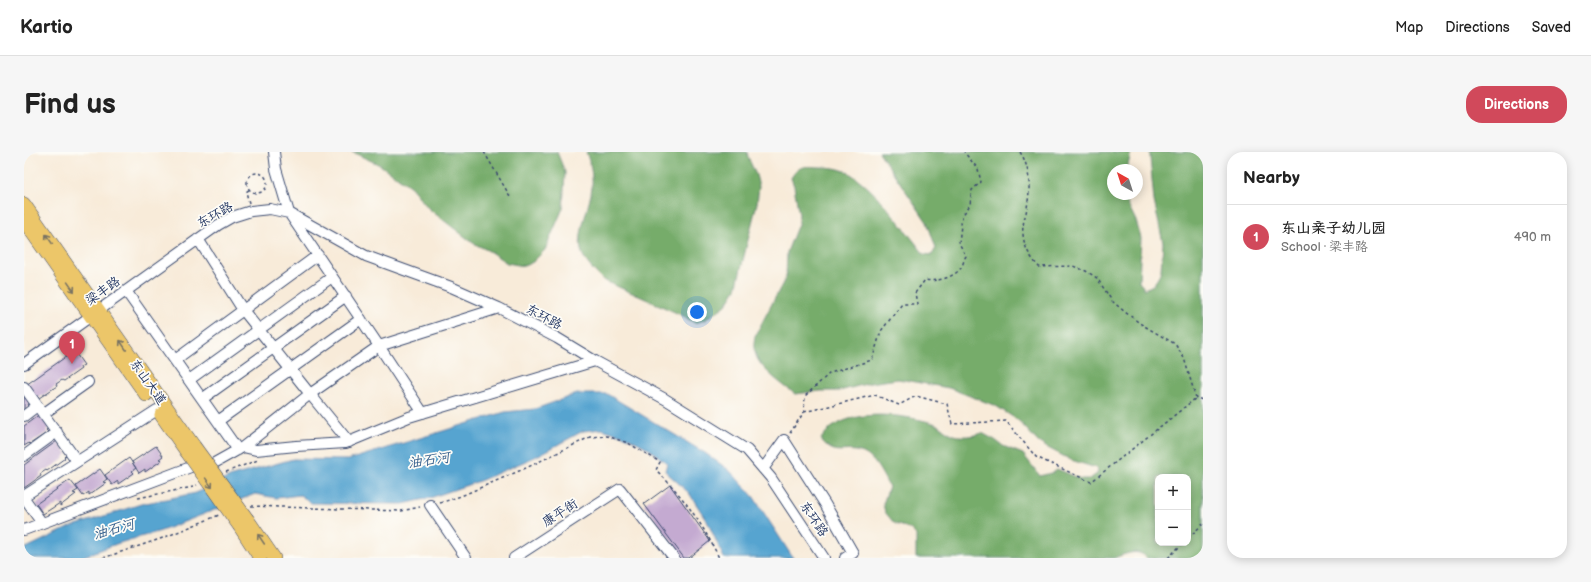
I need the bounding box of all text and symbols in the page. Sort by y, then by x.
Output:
text: Kartio [20,16,73,39]
text: Map [1395,19,1423,36]
text: Directions [1445,19,1510,36]
text: Saved [1532,19,1571,36]
button: Directions [1466,86,1567,123]
text: Find us [24,88,116,121]
north arrow [1107,164,1143,200]
text: Nearby [1243,168,1300,188]
street label: 东环路 [194,199,236,231]
text: 东山亲子幼儿园 [1281,219,1386,238]
text: 1 [1253,229,1259,245]
text: 490 m [1514,229,1551,245]
one-way arrow [45,234,53,245]
text: School · 梁丰路 [1281,239,1368,255]
street label: 梁丰路 [83,273,123,309]
one-way arrow [67,282,75,293]
street label: 东环路 [523,301,565,333]
your location [687,302,707,322]
pin: 1 [59,331,85,364]
one-way arrow [119,340,127,351]
street label: 东山大道 [127,356,169,408]
water label: 油石河 [407,448,453,471]
map controls [1155,474,1191,546]
button: + [1155,474,1191,510]
one-way arrow [205,477,213,488]
street label: 康平街 [539,496,581,530]
street label: 东环路 [796,498,832,540]
button: − [1155,510,1191,546]
water label: 油石河 [91,514,138,543]
one-way arrow [257,534,265,545]

